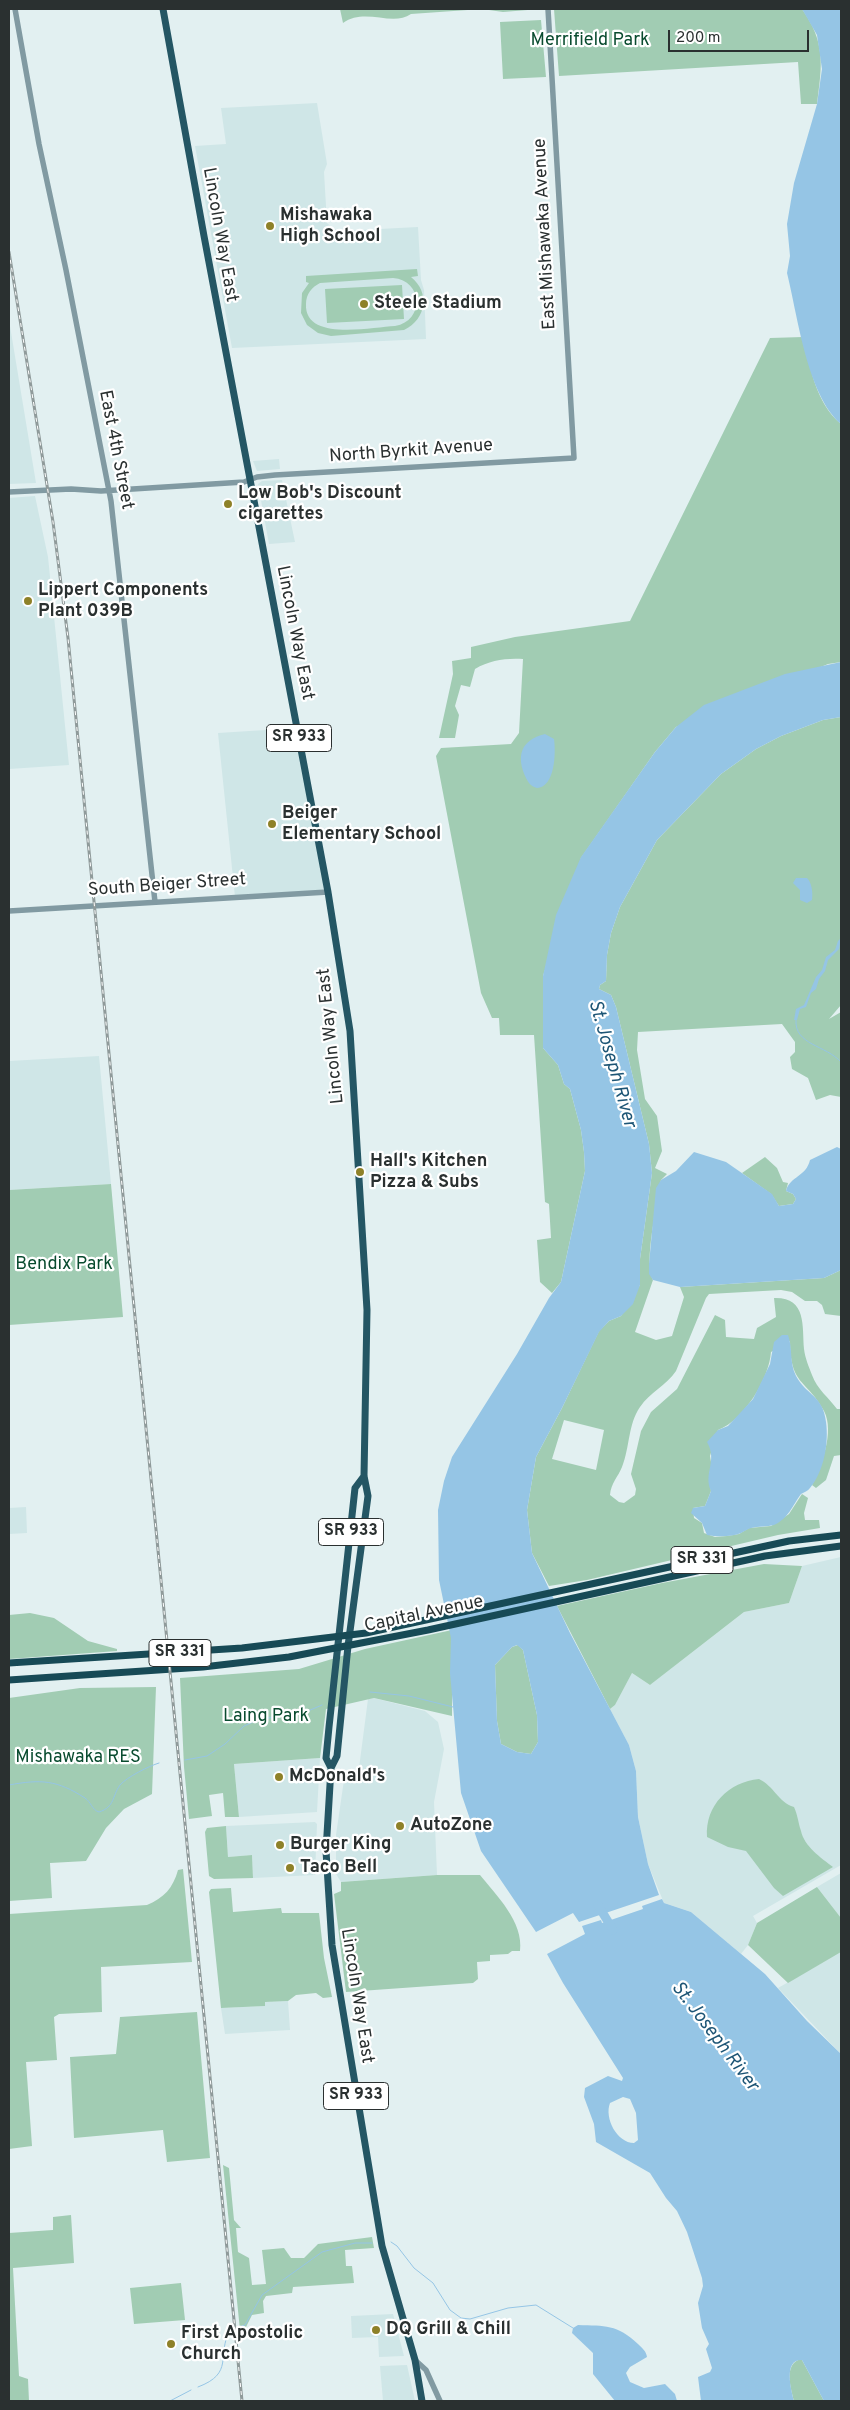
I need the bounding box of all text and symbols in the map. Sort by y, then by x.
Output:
scale bar [670,20,811,52]
text: 200 m [676,29,721,48]
park label: Merrifield Park [530,30,650,52]
street label: East Mishawaka Avenue [530,138,562,330]
street label: Lincoln Way East [197,166,241,304]
place label: Mishawaka High School [280,205,381,248]
marker: Mishawaka High School [264,220,276,232]
place label: Steele Stadium [374,293,502,315]
marker: Steele Stadium [358,298,370,310]
street label: East 4th Street [93,389,137,511]
street label: North Byrkit Avenue [328,436,494,468]
place label: Low Bob's Discount cigarettes [238,483,402,526]
marker: Low Bob's Discount cigarettes [222,498,234,510]
street label: Lincoln Way East [270,564,318,702]
place label: Lippert Components Plant 039B [38,580,208,622]
marker: Lippert Components Plant 039B [22,595,34,607]
road number: SR 933 [266,724,332,751]
place label: Beiger Elementary School [282,803,441,846]
marker: Beiger Elementary School [266,818,278,830]
street label: South Beiger Street [87,870,247,902]
street label: Lincoln Way East [314,967,350,1105]
water label: St. Joseph River [582,998,640,1130]
place label: Hall's Kitchen Pizza & Subs [370,1151,487,1194]
marker: Hall's Kitchen Pizza & Subs [354,1166,366,1178]
park label: Bendix Park [15,1254,113,1276]
road number: SR 933 [318,1518,384,1545]
road number: SR 331 [671,1546,733,1574]
street label: Capital Avenue [362,1592,486,1638]
road number: SR 331 [149,1640,211,1666]
park label: Laing Park [223,1706,309,1728]
park label: Mishawaka RES [15,1747,141,1769]
place label: McDonald's [289,1766,385,1788]
marker: McDonald's [273,1771,285,1783]
place label: AutoZone [410,1815,492,1837]
marker: AutoZone [394,1820,406,1832]
place label: Burger King [290,1834,391,1856]
marker: Burger King [274,1839,286,1851]
place label: Taco Bell [300,1857,377,1879]
marker: Taco Bell [284,1862,296,1874]
street label: Lincoln Way East [335,1927,377,2065]
water label: St. Joseph River [665,1978,763,2096]
road number: SR 933 [324,2082,388,2110]
place label: DQ Grill & Chill [386,2319,511,2341]
place label: First Apostolic Church [181,2323,303,2366]
marker: DQ Grill & Chill [370,2324,382,2336]
marker: First Apostolic Church [165,2338,177,2350]

